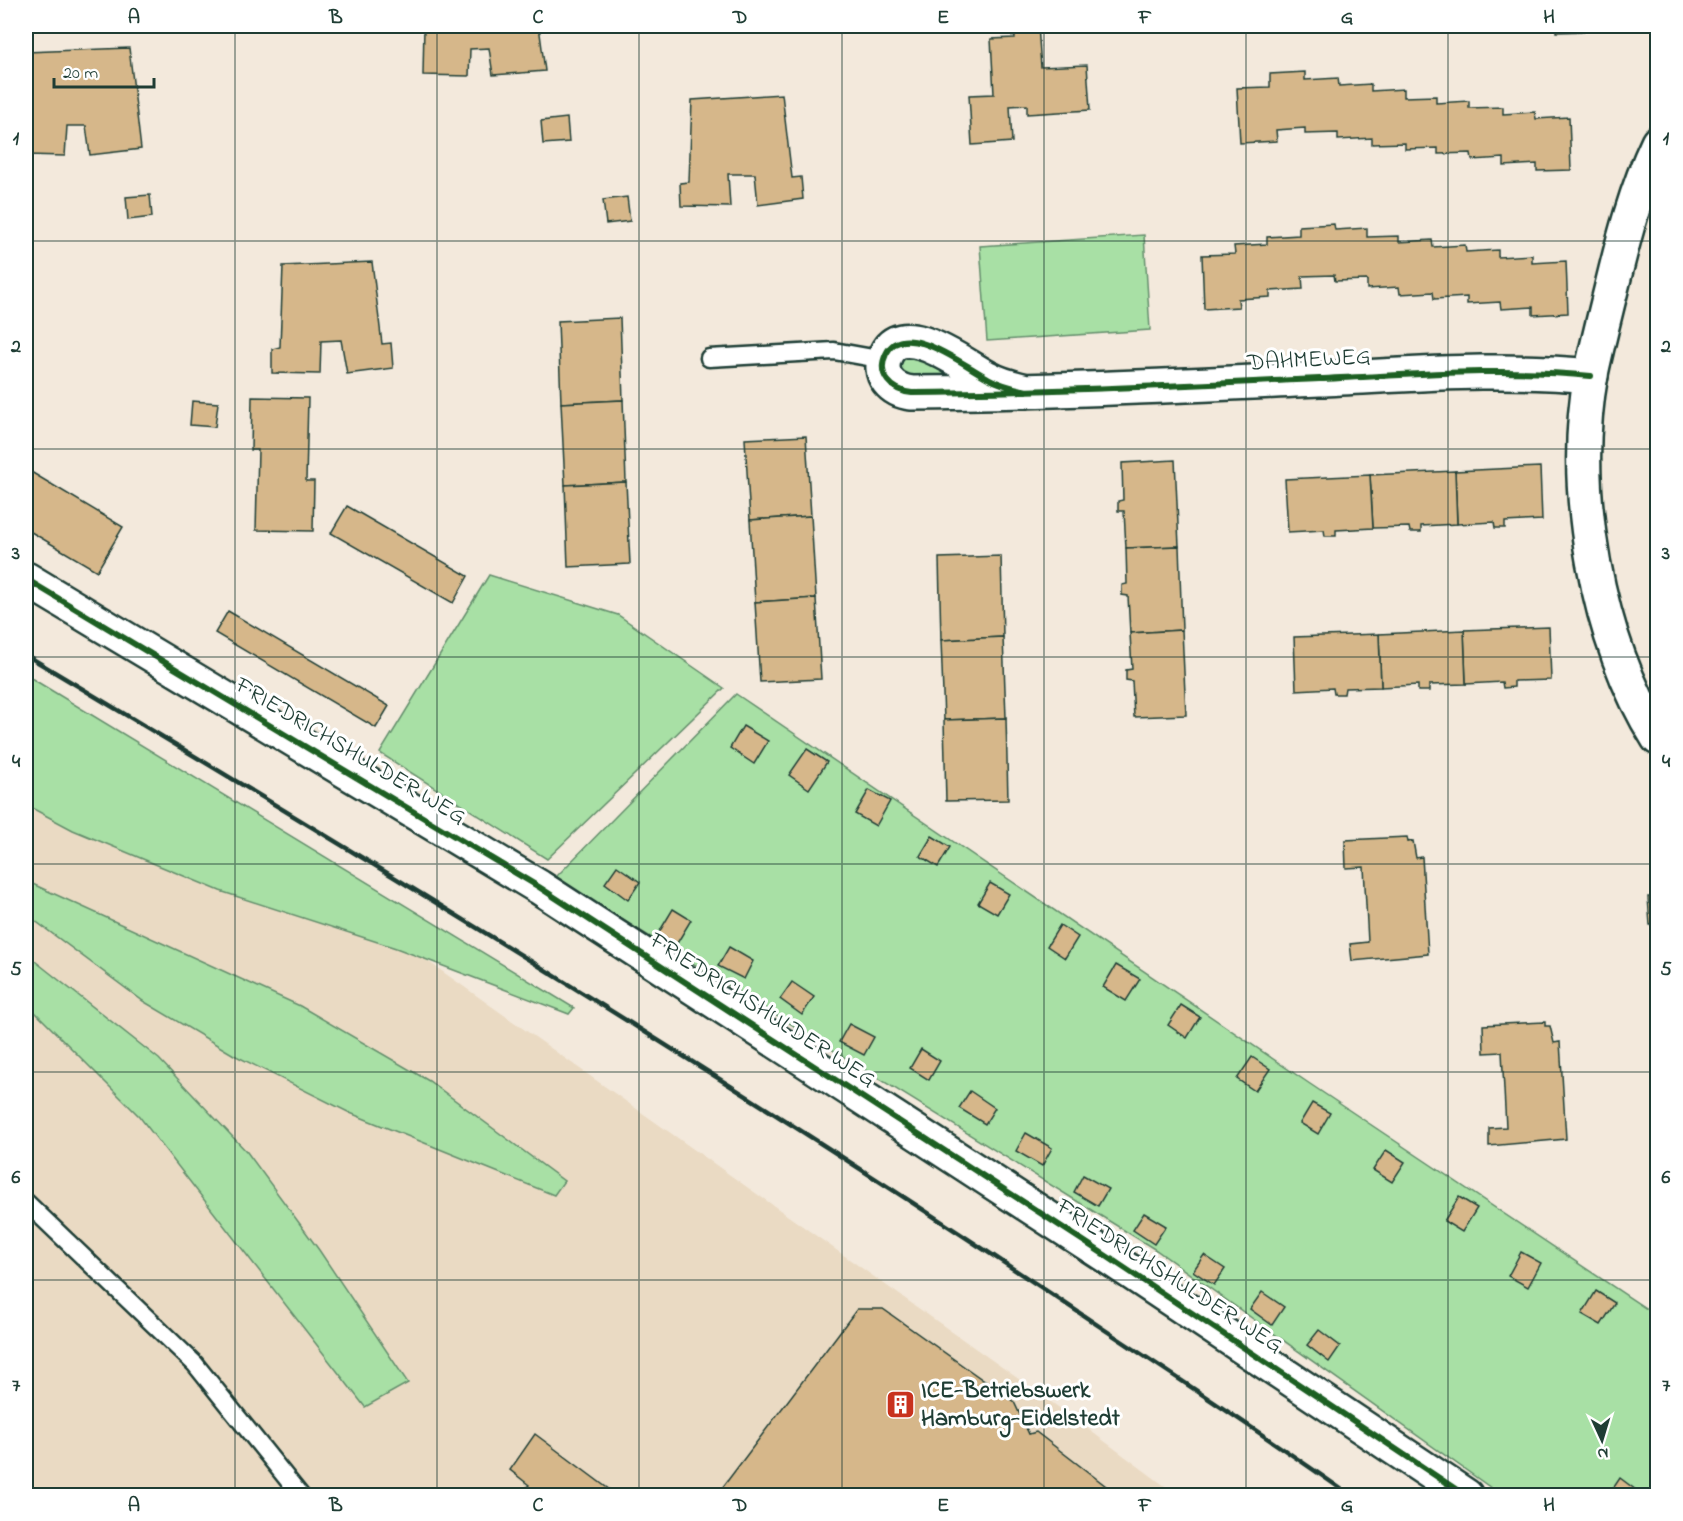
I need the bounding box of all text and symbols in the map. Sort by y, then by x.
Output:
text: A [128,4,140,33]
text: B [328,4,343,33]
text: C [533,4,544,33]
text: D [732,4,747,33]
text: E [937,4,949,33]
text: F [1138,4,1152,33]
text: G [1341,4,1354,33]
text: H [1543,4,1555,33]
scale bar [54,51,154,89]
text: 20 m [63,61,98,87]
text: 1 [13,125,20,154]
text: 1 [1663,125,1670,154]
text: 2 [10,333,21,362]
text: 2 [1660,333,1671,362]
street label: DAHMEWEG [1245,340,1372,382]
text: 3 [11,540,20,569]
text: 3 [1661,540,1670,569]
street label: FRIEDRICHSHULDER WEG [227,668,472,835]
text: 4 [12,748,21,777]
text: 4 [1662,748,1671,777]
street label: FRIEDRICHSHULDER WEG [641,924,882,1098]
text: 5 [10,956,22,985]
text: 5 [1660,956,1672,985]
text: 6 [12,1164,21,1193]
text: 6 [1662,1164,1671,1193]
street label: FRIEDRICHSHULDER WEG [1048,1190,1289,1364]
text: 7 [12,1372,21,1401]
text: 7 [1662,1372,1671,1401]
place label: ICE-Betriebswerk Hamburg-Eidelstedt [921,1374,1121,1438]
building icon: ICE-Betriebswerk Hamburg-Eidelstedt [884,1389,916,1421]
north arrow [1572,1410,1632,1470]
text: N [1596,1441,1609,1465]
text: A [128,1492,140,1521]
text: B [328,1492,343,1521]
text: C [533,1492,544,1521]
text: D [732,1492,747,1521]
text: E [937,1492,949,1521]
text: F [1138,1492,1152,1521]
text: G [1341,1492,1354,1521]
text: H [1543,1492,1555,1521]

